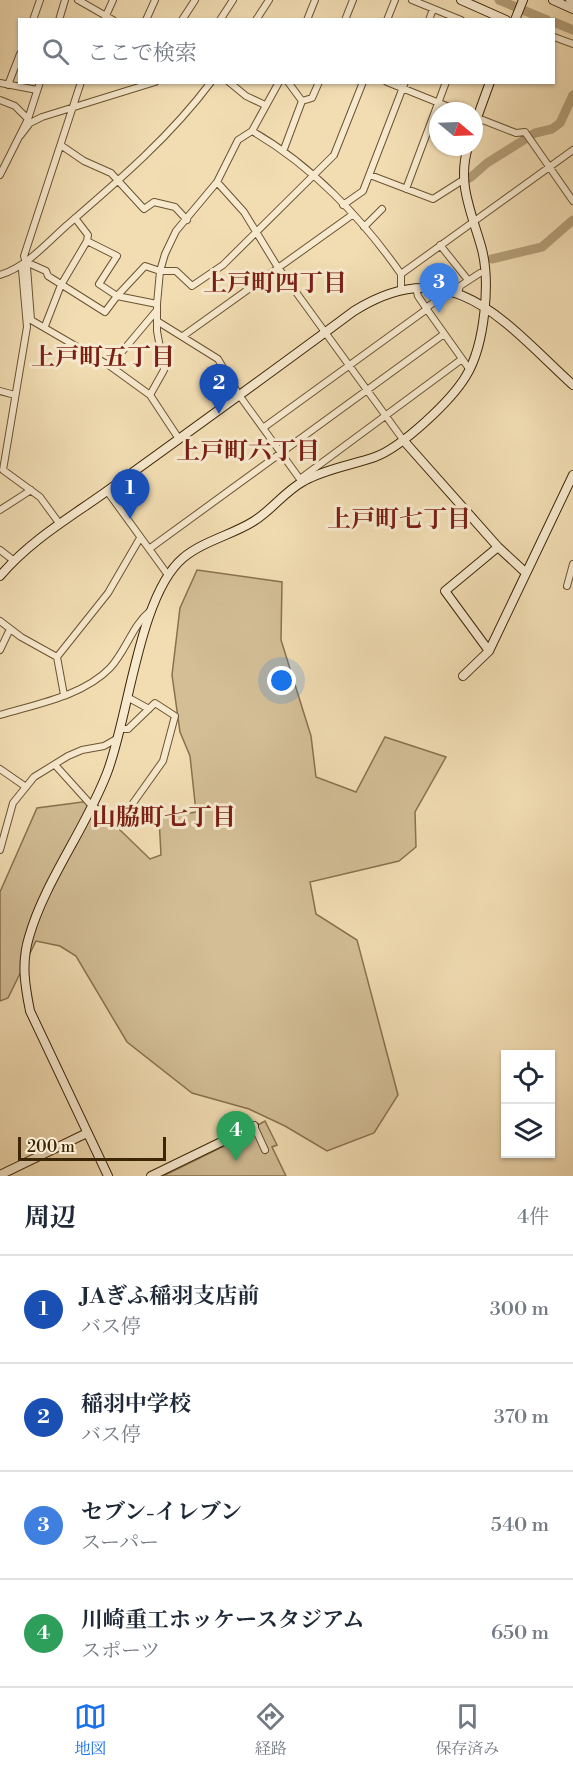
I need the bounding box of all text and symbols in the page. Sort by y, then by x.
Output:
search box [18,18,555,84]
icon: search [39,35,72,68]
text: ここで検索 [87,40,197,67]
north arrow [429,102,483,156]
pin: 3 [420,264,458,313]
district label: 上戸町四丁目 [203,269,347,299]
district label: 上戸町五丁目 [31,343,175,373]
pin: 2 [200,364,238,414]
district label: 上戸町六丁目 [176,437,320,467]
pin: 1 [110,470,150,519]
district label: 上戸町七丁目 [327,505,471,535]
your location [267,666,296,695]
district label: 山脇町七丁目 [92,803,236,833]
map controls [501,1050,555,1158]
button: locate [501,1050,555,1104]
button: layers [501,1104,555,1158]
pin: 4 [216,1112,256,1161]
scale bar [18,1134,166,1162]
text: 200 m [27,1137,75,1157]
text: 周辺 [24,1202,76,1234]
text: 4件 [517,1205,549,1230]
text: JAぎふ稲羽支店前 [81,1283,259,1310]
text: 1 [39,1297,48,1322]
text: 300 m [490,1297,549,1322]
text: バス停 [81,1315,141,1340]
text: 稲羽中学校 [81,1391,191,1418]
text: 2 [37,1405,50,1430]
text: 370 m [494,1405,549,1430]
text: バス停 [81,1423,141,1448]
text: セブン-イレブン [81,1499,242,1526]
text: 3 [37,1513,50,1538]
text: 540 m [491,1513,549,1538]
text: スーパー [81,1531,159,1556]
text: 川崎重工ホッケースタジアム [81,1607,364,1634]
text: 4 [37,1621,50,1646]
text: 650 m [491,1621,549,1646]
text: スポーツ [81,1639,160,1664]
tab: 地図 [74,1700,107,1759]
tab: 経路 [254,1700,287,1759]
tab: 保存済み [435,1700,499,1759]

